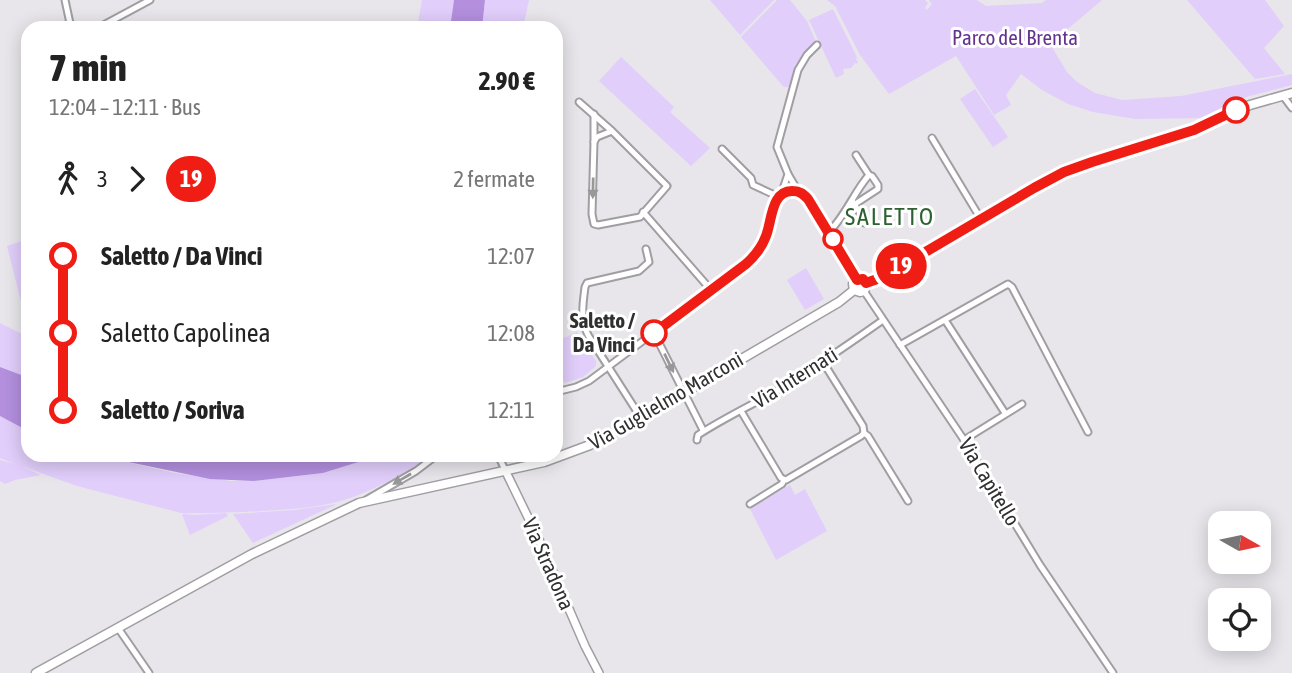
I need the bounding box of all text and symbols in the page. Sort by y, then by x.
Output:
park label: Parco del Brenta [952,25,1078,49]
text: 7 min [49,46,127,89]
text: 2.90 € [478,66,535,96]
text: 12:04 – 12:11 · Bus [49,94,201,120]
unlabelled marker [1223,97,1249,123]
icon: walk [49,160,87,198]
icon: forward [118,160,156,198]
text: 19 [180,165,202,192]
text: 3 [97,166,108,192]
text: 2 fermate [453,166,535,192]
one-way arrow [587,177,598,199]
district label: SALETTO [845,203,935,230]
unlabelled marker [823,229,843,249]
text: Saletto / Da Vinci [101,241,262,271]
text: 12:07 [487,243,535,269]
line badge: 19 [870,243,932,289]
text: 19 [890,252,912,279]
place label: Saletto / Da Vinci [570,308,636,356]
text: Saletto Capolinea [101,318,271,348]
text: 12:08 [487,320,535,346]
marker: Saletto / Da Vinci [641,320,667,346]
street label: Via Internati [748,342,841,413]
street label: Via Guglielmo Marconi [584,346,747,454]
one-way arrow [663,353,675,373]
text: Saletto / Soriva [101,395,245,425]
text: 12:11 [488,397,535,423]
street label: Via Capitello [954,433,1025,530]
one-way arrow [392,473,411,485]
north arrow [1208,511,1270,574]
map controls [1208,511,1271,651]
street label: Via Stradona [518,514,580,613]
button: locate [1208,588,1271,651]

